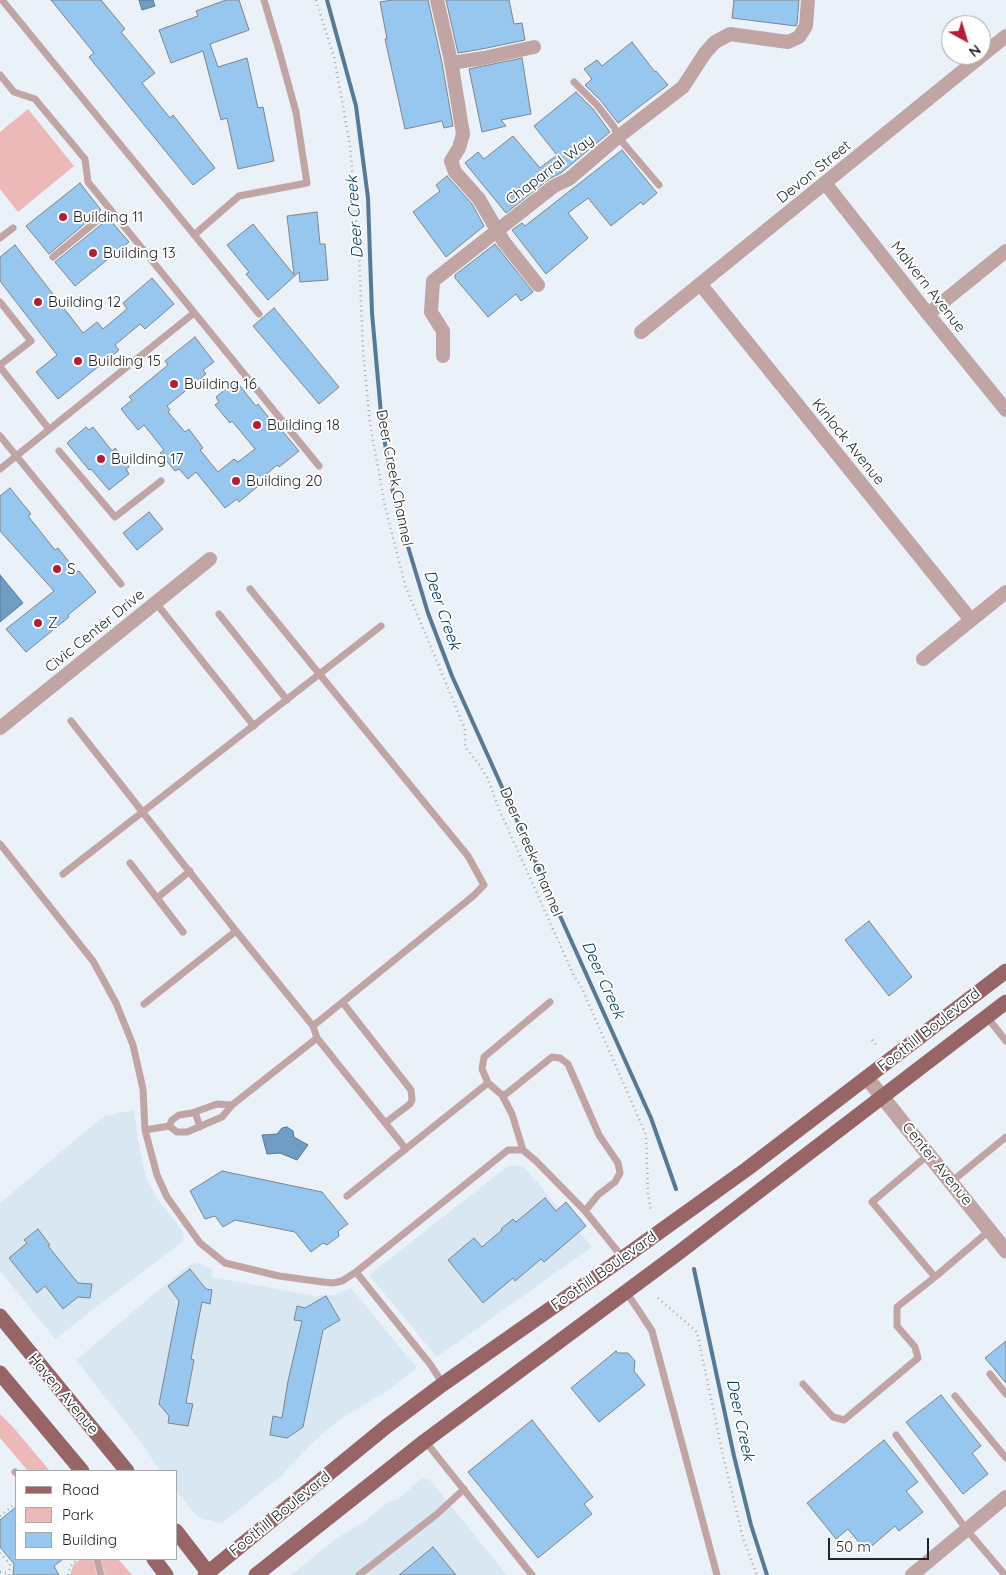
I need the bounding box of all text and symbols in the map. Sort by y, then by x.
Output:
north arrow [941,15,991,65]
text: N [965,41,984,61]
street label: Chaparral Way [502,131,598,209]
street label: Devon Street [773,137,855,207]
water label: Deer Creek [343,175,367,259]
place label: Building 11 [73,208,143,226]
marker: Building 11 [57,211,69,223]
street label: Malvern Avenue [887,238,969,336]
place label: Building 13 [103,244,176,262]
marker: Building 13 [87,247,99,259]
place label: Building 12 [48,293,121,311]
marker: Building 12 [32,296,44,308]
place label: Building 15 [88,352,161,370]
marker: Building 15 [72,355,84,367]
place label: Building 16 [184,375,257,393]
marker: Building 16 [168,378,180,390]
street label: Kinlock Avenue [808,395,888,489]
street label: Deer Creek Channel [372,408,416,548]
place label: Building 18 [267,416,340,434]
marker: Building 18 [251,419,263,431]
place label: Building 17 [111,450,183,468]
marker: Building 17 [95,453,107,465]
place label: Building 20 [246,472,322,490]
marker: Building 20 [230,475,242,487]
place label: S [67,560,75,578]
marker: S [51,563,63,575]
water label: Deer Creek [419,568,465,652]
street label: Civic Center Drive [42,585,148,677]
place label: Z [48,614,58,632]
marker: Z [32,617,44,629]
street label: Deer Creek Channel [496,785,566,919]
water label: Deer Creek [577,938,629,1022]
street label: Foothill Boulevard [874,984,984,1076]
street label: Center Avenue [898,1119,976,1209]
street label: Foothill Boulevard [548,1228,660,1314]
street label: Haven Avenue [24,1350,102,1438]
water label: Deer Creek [722,1377,758,1463]
street label: Foothill Boulevard [226,1468,334,1560]
legend [15,1470,178,1560]
text: Road [62,1480,99,1499]
text: Park [62,1505,94,1524]
scale bar [831,1528,932,1560]
text: Building [62,1530,117,1549]
text: 50 m [836,1537,871,1556]

